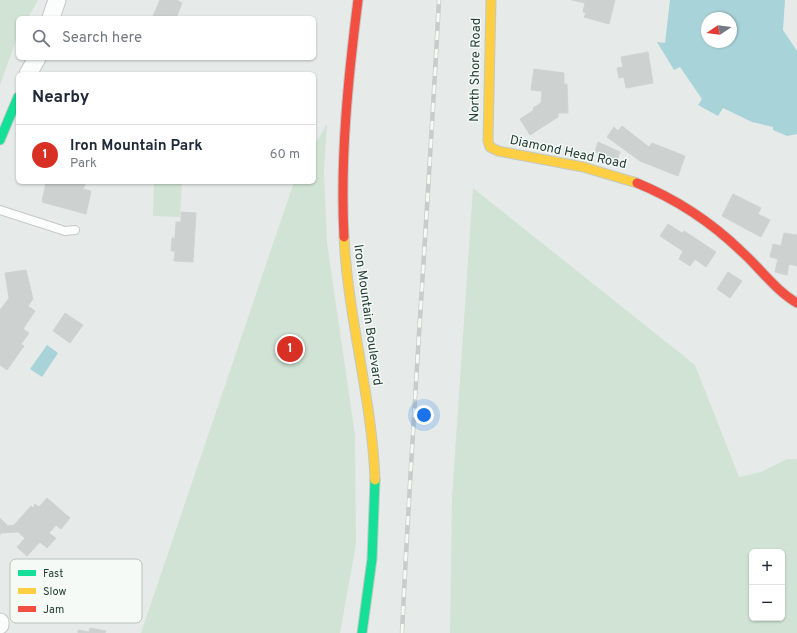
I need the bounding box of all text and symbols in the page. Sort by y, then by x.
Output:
north arrow [701,12,737,48]
search box [16,16,316,60]
street label: North Shore Road [467,18,485,122]
icon: search [30,27,52,49]
text: Search here [62,29,142,48]
text: Nearby [32,87,89,109]
street label: Diamond Head Road [508,133,628,173]
text: Iron Mountain Park [70,137,203,156]
text: 1 [42,147,48,163]
text: 60 m [270,147,300,163]
text: Park [70,156,97,172]
street label: Iron Mountain Boulevard [349,243,385,387]
pin: 1 [277,334,303,364]
your location [414,405,434,425]
map controls [749,549,785,621]
button: + [749,549,785,585]
legend [10,559,142,623]
text: Fast [43,567,63,581]
text: Slow [43,585,66,599]
button: − [749,585,785,621]
text: Jam [43,603,64,617]

